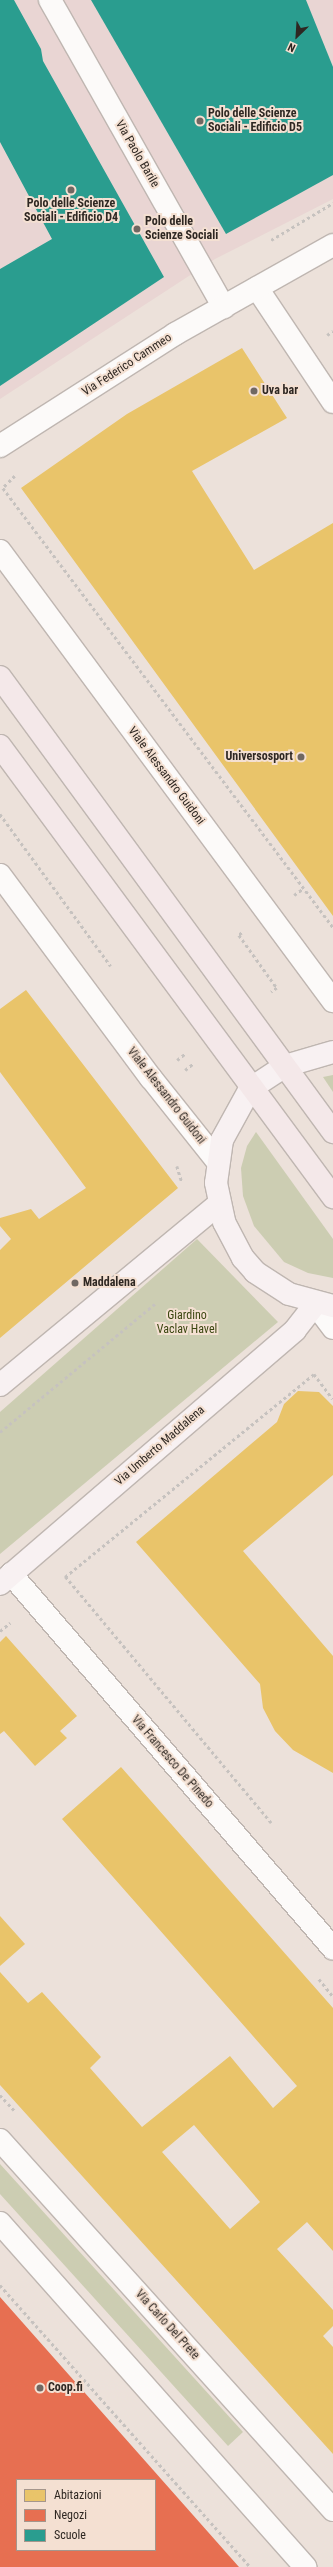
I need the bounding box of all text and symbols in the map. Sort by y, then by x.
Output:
north arrow [277,16,317,56]
text: N [286,40,298,55]
place label: Polo delle Scienze Sociali - Edificio D5 [208,107,302,135]
marker: Polo delle Scienze Sociali - Edificio D5 [195,116,205,126]
street label: Via Paolo Barile [112,118,162,190]
marker: Polo delle Scienze Sociali - Edificio D4 [66,185,76,195]
place label: Polo delle Scienze Sociali - Edificio D4 [24,197,118,225]
place label: Polo delle Scienze Sociali [145,215,218,243]
marker: Polo delle Scienze Sociali [132,224,142,234]
street label: Via Federico Cammeo [80,331,174,399]
place label: Uva bar [262,384,298,398]
marker: Uva bar [249,386,259,396]
street label: Viale Alessandro Guidoni [125,724,207,828]
place label: Universosport [225,750,293,764]
marker: Universosport [296,752,306,762]
street label: Viale Alessandro Guidoni [124,1045,208,1147]
place label: Maddalena [83,1276,136,1290]
marker: Maddalena [70,1278,80,1288]
park label: Giardino Vaclav Havel [157,1309,217,1337]
street label: Via Umberto Maddalena [112,1403,208,1489]
street label: Via Francesco De Pinedo [128,1713,216,1811]
street label: Via Carlo Del Prete [132,2287,202,2363]
place label: Coop.fi [48,2381,83,2395]
marker: Coop.fi [35,2383,45,2393]
legend [16,2479,156,2551]
text: Abitazioni [54,2488,102,2502]
text: Negozi [54,2508,87,2522]
text: Scuole [54,2528,86,2542]

